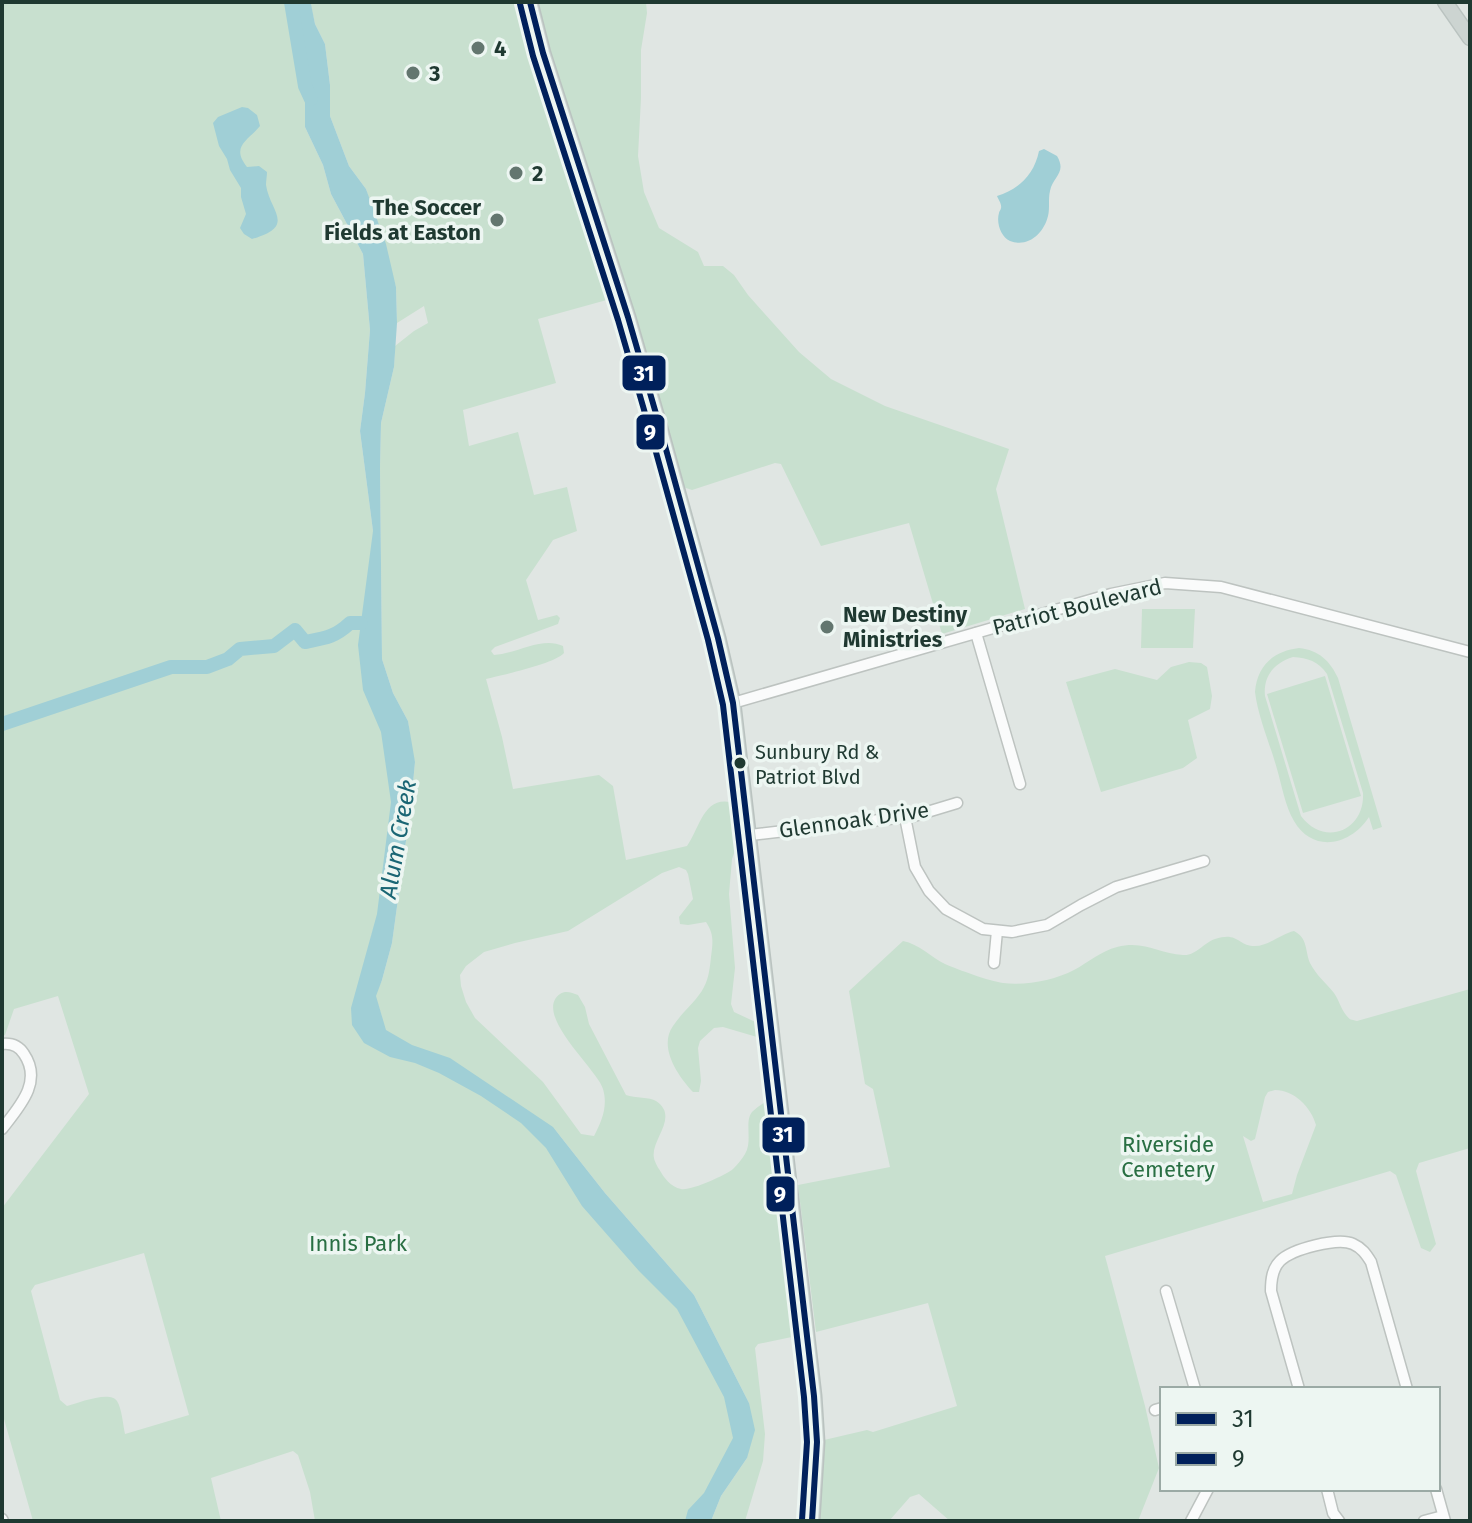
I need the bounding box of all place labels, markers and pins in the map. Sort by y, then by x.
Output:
place label: 4 [494,35,506,62]
marker: 4 [469,39,487,57]
place label: 3 [428,60,440,87]
marker: 3 [404,64,422,82]
place label: 2 [532,160,543,187]
marker: 2 [507,164,525,182]
place label: The Soccer Fields at Easton [324,194,481,246]
marker: The Soccer Fields at Easton [488,211,506,229]
place label: New Destiny Ministries [843,601,968,653]
marker: New Destiny Ministries [818,618,836,636]
place label: Sunbury Rd & Patriot Blvd [755,740,879,789]
marker: Sunbury Rd & Patriot Blvd [732,755,748,771]

